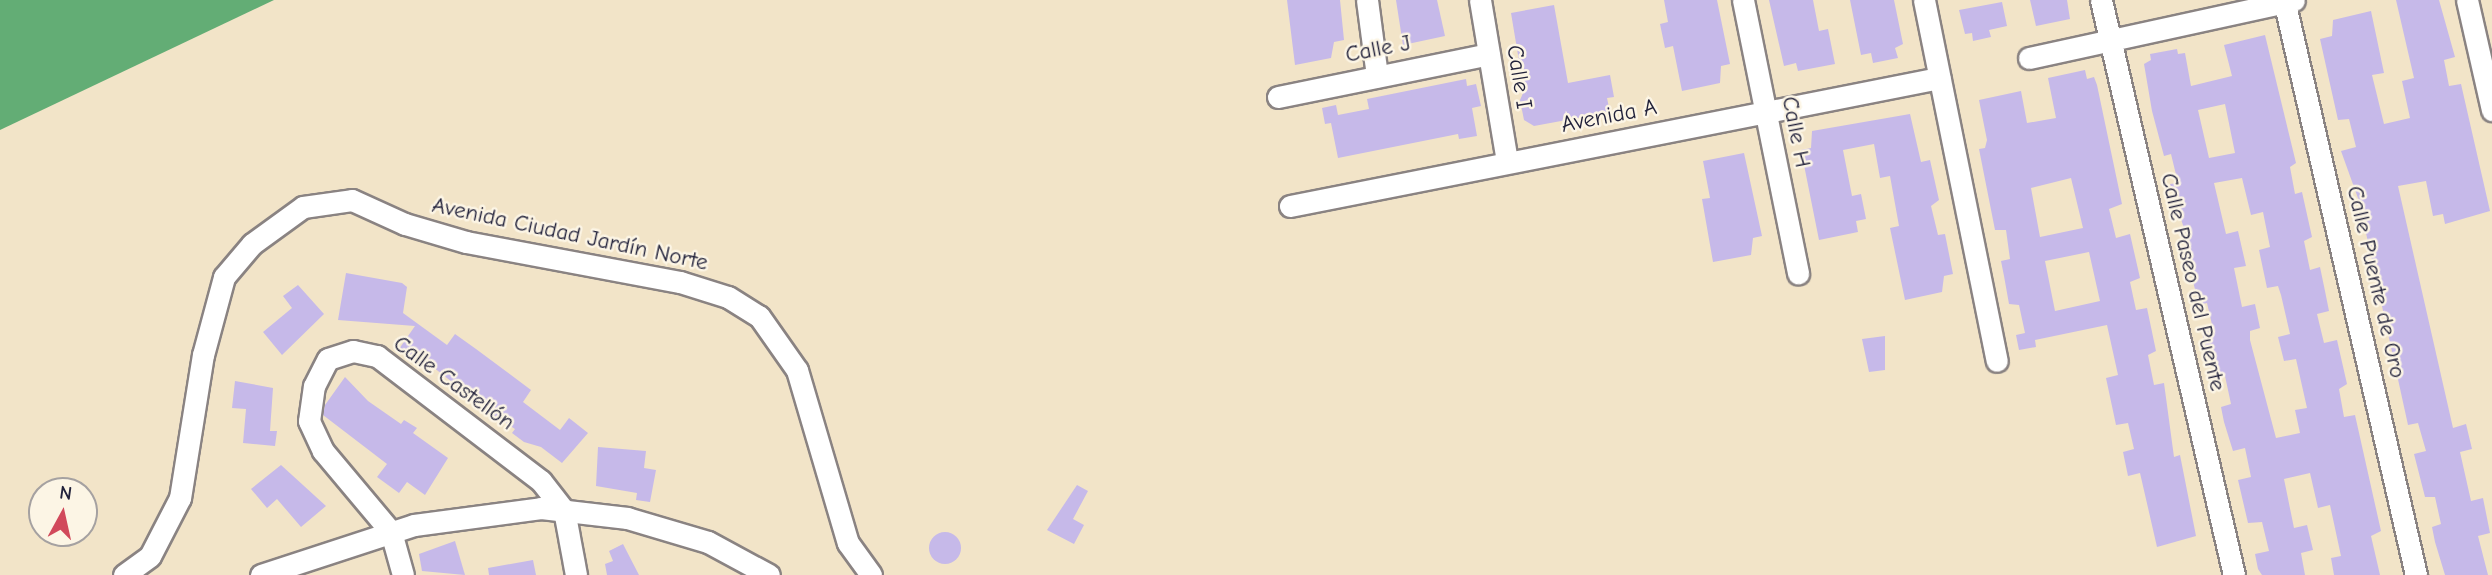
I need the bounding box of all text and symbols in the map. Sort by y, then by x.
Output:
street label: Calle J [1343,29,1413,69]
street label: Calle I [1500,43,1538,111]
street label: Avenida A [1559,93,1659,139]
street label: Calle H [1776,94,1816,170]
street label: Calle Paseo del Puente [2155,170,2231,394]
street label: Calle Puente de Oro [2340,183,2412,381]
street label: Avenida Ciudad Jardín Norte [430,191,710,277]
street label: Calle Castellón [388,330,520,436]
north arrow [28,477,98,547]
text: N [58,481,73,505]

